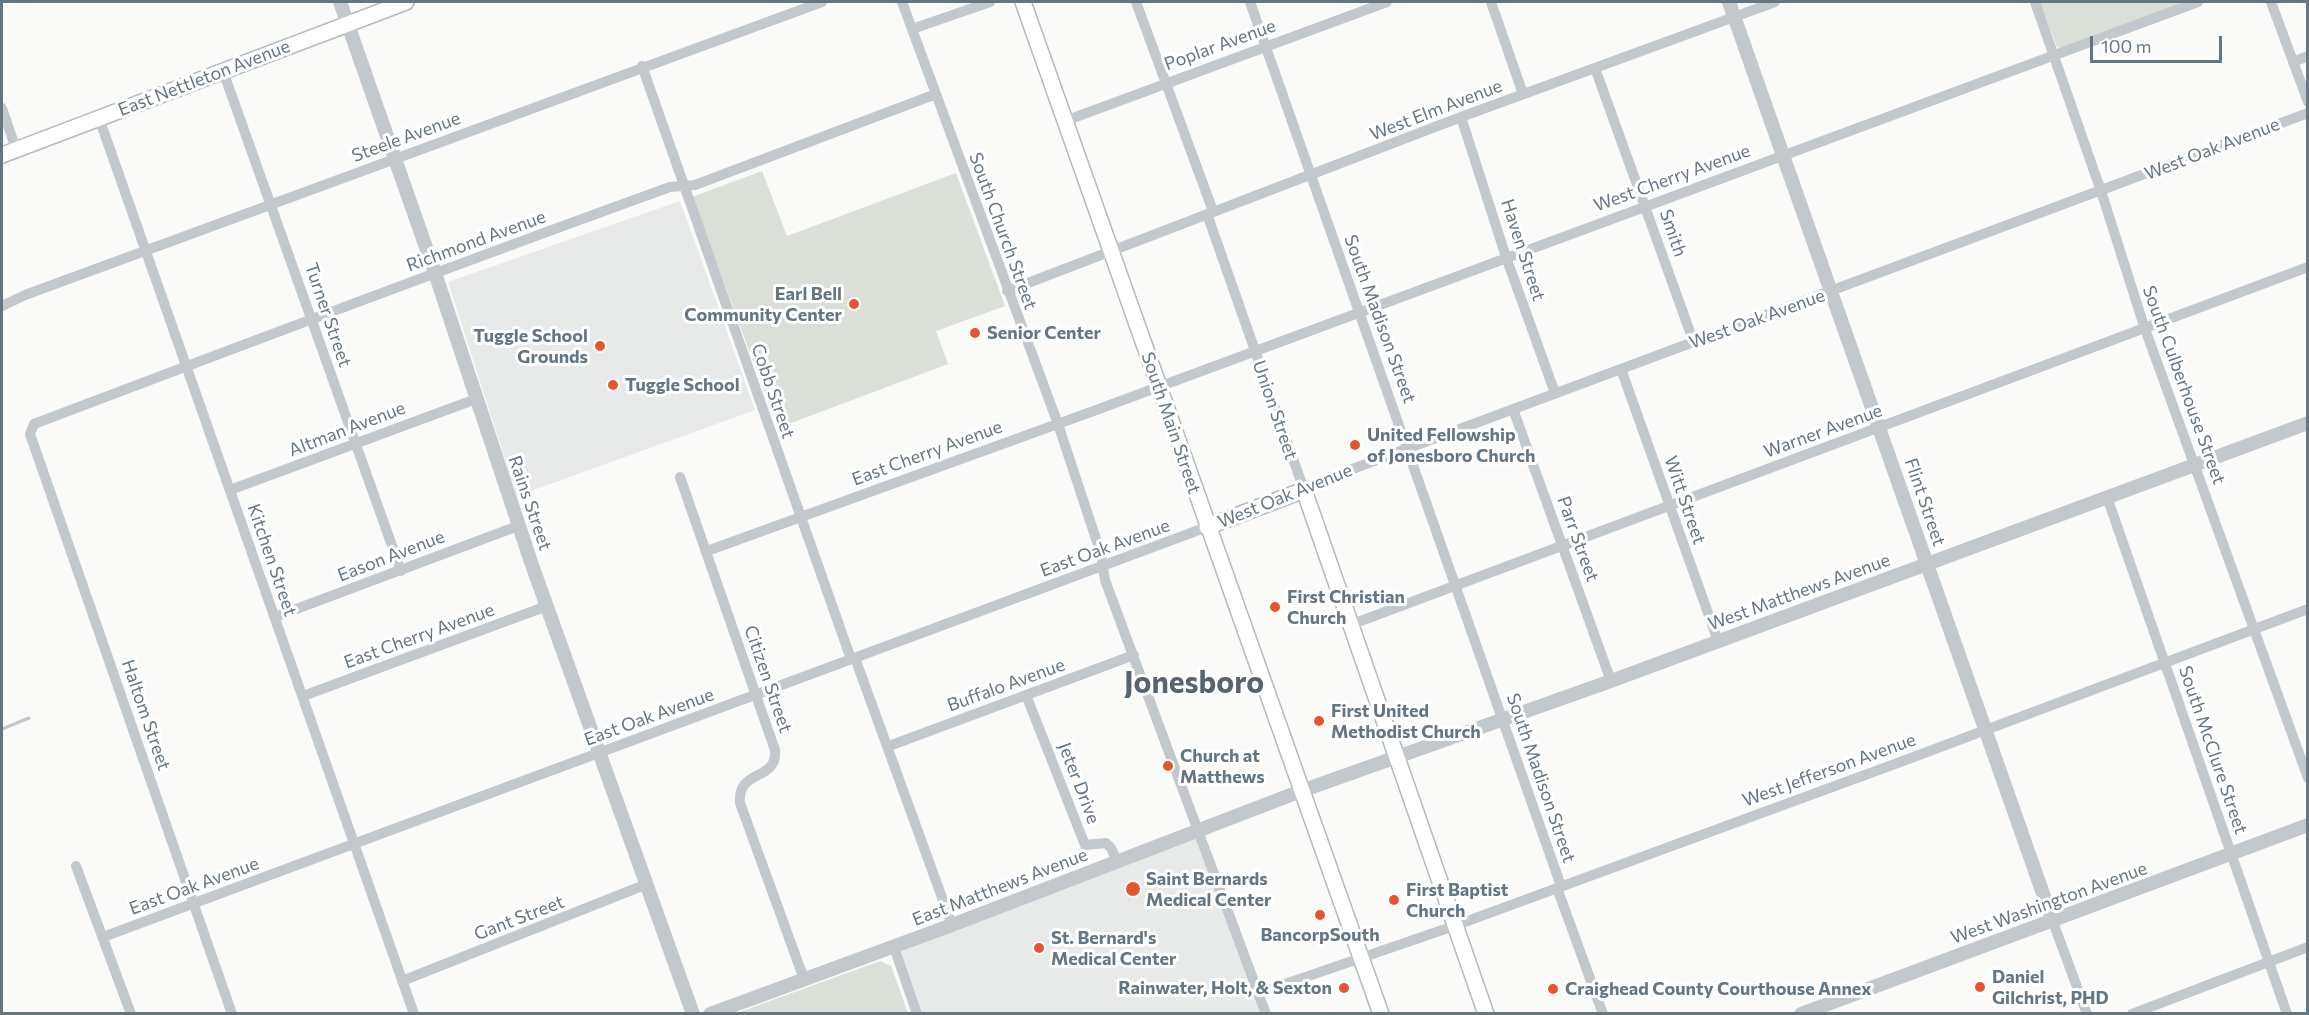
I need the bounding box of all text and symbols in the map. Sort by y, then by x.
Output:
street label: Poplar Avenue [1161,15,1279,75]
scale bar [2093,24,2225,62]
street label: East Nettleton Avenue [115,35,293,121]
text: 100 m [2101,35,2151,57]
street label: West Elm Avenue [1367,75,1505,145]
street label: Steele Avenue [349,107,463,167]
street label: West Oak Avenue [2141,113,2283,185]
street label: West Cherry Avenue [1591,140,1753,216]
street label: South Church Street [965,149,1041,313]
street label: Haven Street [1496,196,1550,304]
street label: Richmond Avenue [403,206,549,276]
street label: Smith [1655,207,1691,259]
street label: South Madison Street [1339,232,1421,406]
street label: Turner Street [300,260,356,370]
place label: Earl Bell Community Center [684,283,842,326]
street label: South Culberhouse Street [2138,283,2230,487]
street label: West Oak Avenue [1686,284,1828,354]
marker: Earl Bell Community Center [847,297,861,311]
place label: Senior Center [987,322,1101,344]
place label: Tuggle School Grounds [473,325,588,368]
marker: Senior Center [968,326,982,340]
marker: Tuggle School Grounds [593,339,607,353]
street label: Cobb Street [747,341,799,441]
street label: South Main Street [1137,349,1205,497]
street label: Union Street [1248,358,1302,462]
place label: Tuggle School [625,374,740,396]
marker: Tuggle School [606,378,620,392]
street label: Altman Avenue [286,397,408,461]
street label: Warner Avenue [1761,400,1885,462]
street label: East Cherry Avenue [849,416,1005,490]
place label: United Fellowship of Jonesboro Church [1367,424,1535,466]
marker: United Fellowship of Jonesboro Church [1348,438,1362,452]
street label: Rains Street [504,453,556,553]
street label: Witt Street [1660,453,1710,547]
street label: Flint Street [1900,455,1950,549]
street label: West Oak Avenue [1215,459,1355,533]
street label: Parr Street [1553,493,1603,585]
street label: Kitchen Street [243,501,301,619]
street label: East Oak Avenue [1037,515,1173,581]
street label: Eason Avenue [334,526,448,586]
street label: West Matthews Avenue [1705,549,1893,635]
place label: First Christian Church [1287,586,1405,628]
street label: East Cherry Avenue [341,599,497,673]
marker: First Christian Church [1268,600,1282,614]
street label: Citizen Street [740,623,796,735]
street label: Buffalo Avenue [944,654,1068,716]
street label: Haltom Street [117,657,175,773]
street label: South McClure Street [2174,663,2252,837]
district label: Jonesboro [1124,665,1264,701]
street label: East Oak Avenue [581,684,717,750]
street label: South Madison Street [1502,691,1580,865]
place label: First United Methodist Church [1331,700,1481,742]
marker: First United Methodist Church [1312,714,1326,728]
street label: West Jefferson Avenue [1740,729,1918,811]
street label: Jeter Drive [1054,739,1104,827]
place label: Church at Matthews [1180,745,1265,788]
marker: Church at Matthews [1161,759,1175,773]
street label: East Matthews Avenue [909,844,1091,930]
street label: East Oak Avenue [126,853,262,919]
street label: West Washington Avenue [1948,857,2150,949]
place label: Saint Bernards Medical Center [1146,868,1271,910]
place label: First Baptist Church [1406,879,1508,922]
marker: Saint Bernards Medical Center [1124,880,1142,898]
street label: Gant Street [471,891,567,945]
marker: First Baptist Church [1387,893,1401,907]
marker: BancorpSouth [1313,908,1327,922]
place label: BancorpSouth [1260,924,1380,946]
place label: St. Bernard's Medical Center [1051,927,1176,970]
marker: St. Bernard's Medical Center [1032,941,1046,955]
place label: Daniel Gilchrist, PHD [1992,966,2109,1008]
place label: Rainwater, Holt, & Sexton [1118,977,1332,999]
place label: Craighead County Courthouse Annex [1565,978,1871,1000]
marker: Daniel Gilchrist, PHD [1973,980,1987,994]
marker: Rainwater, Holt, & Sexton [1337,981,1351,995]
marker: Craighead County Courthouse Annex [1546,982,1560,996]

